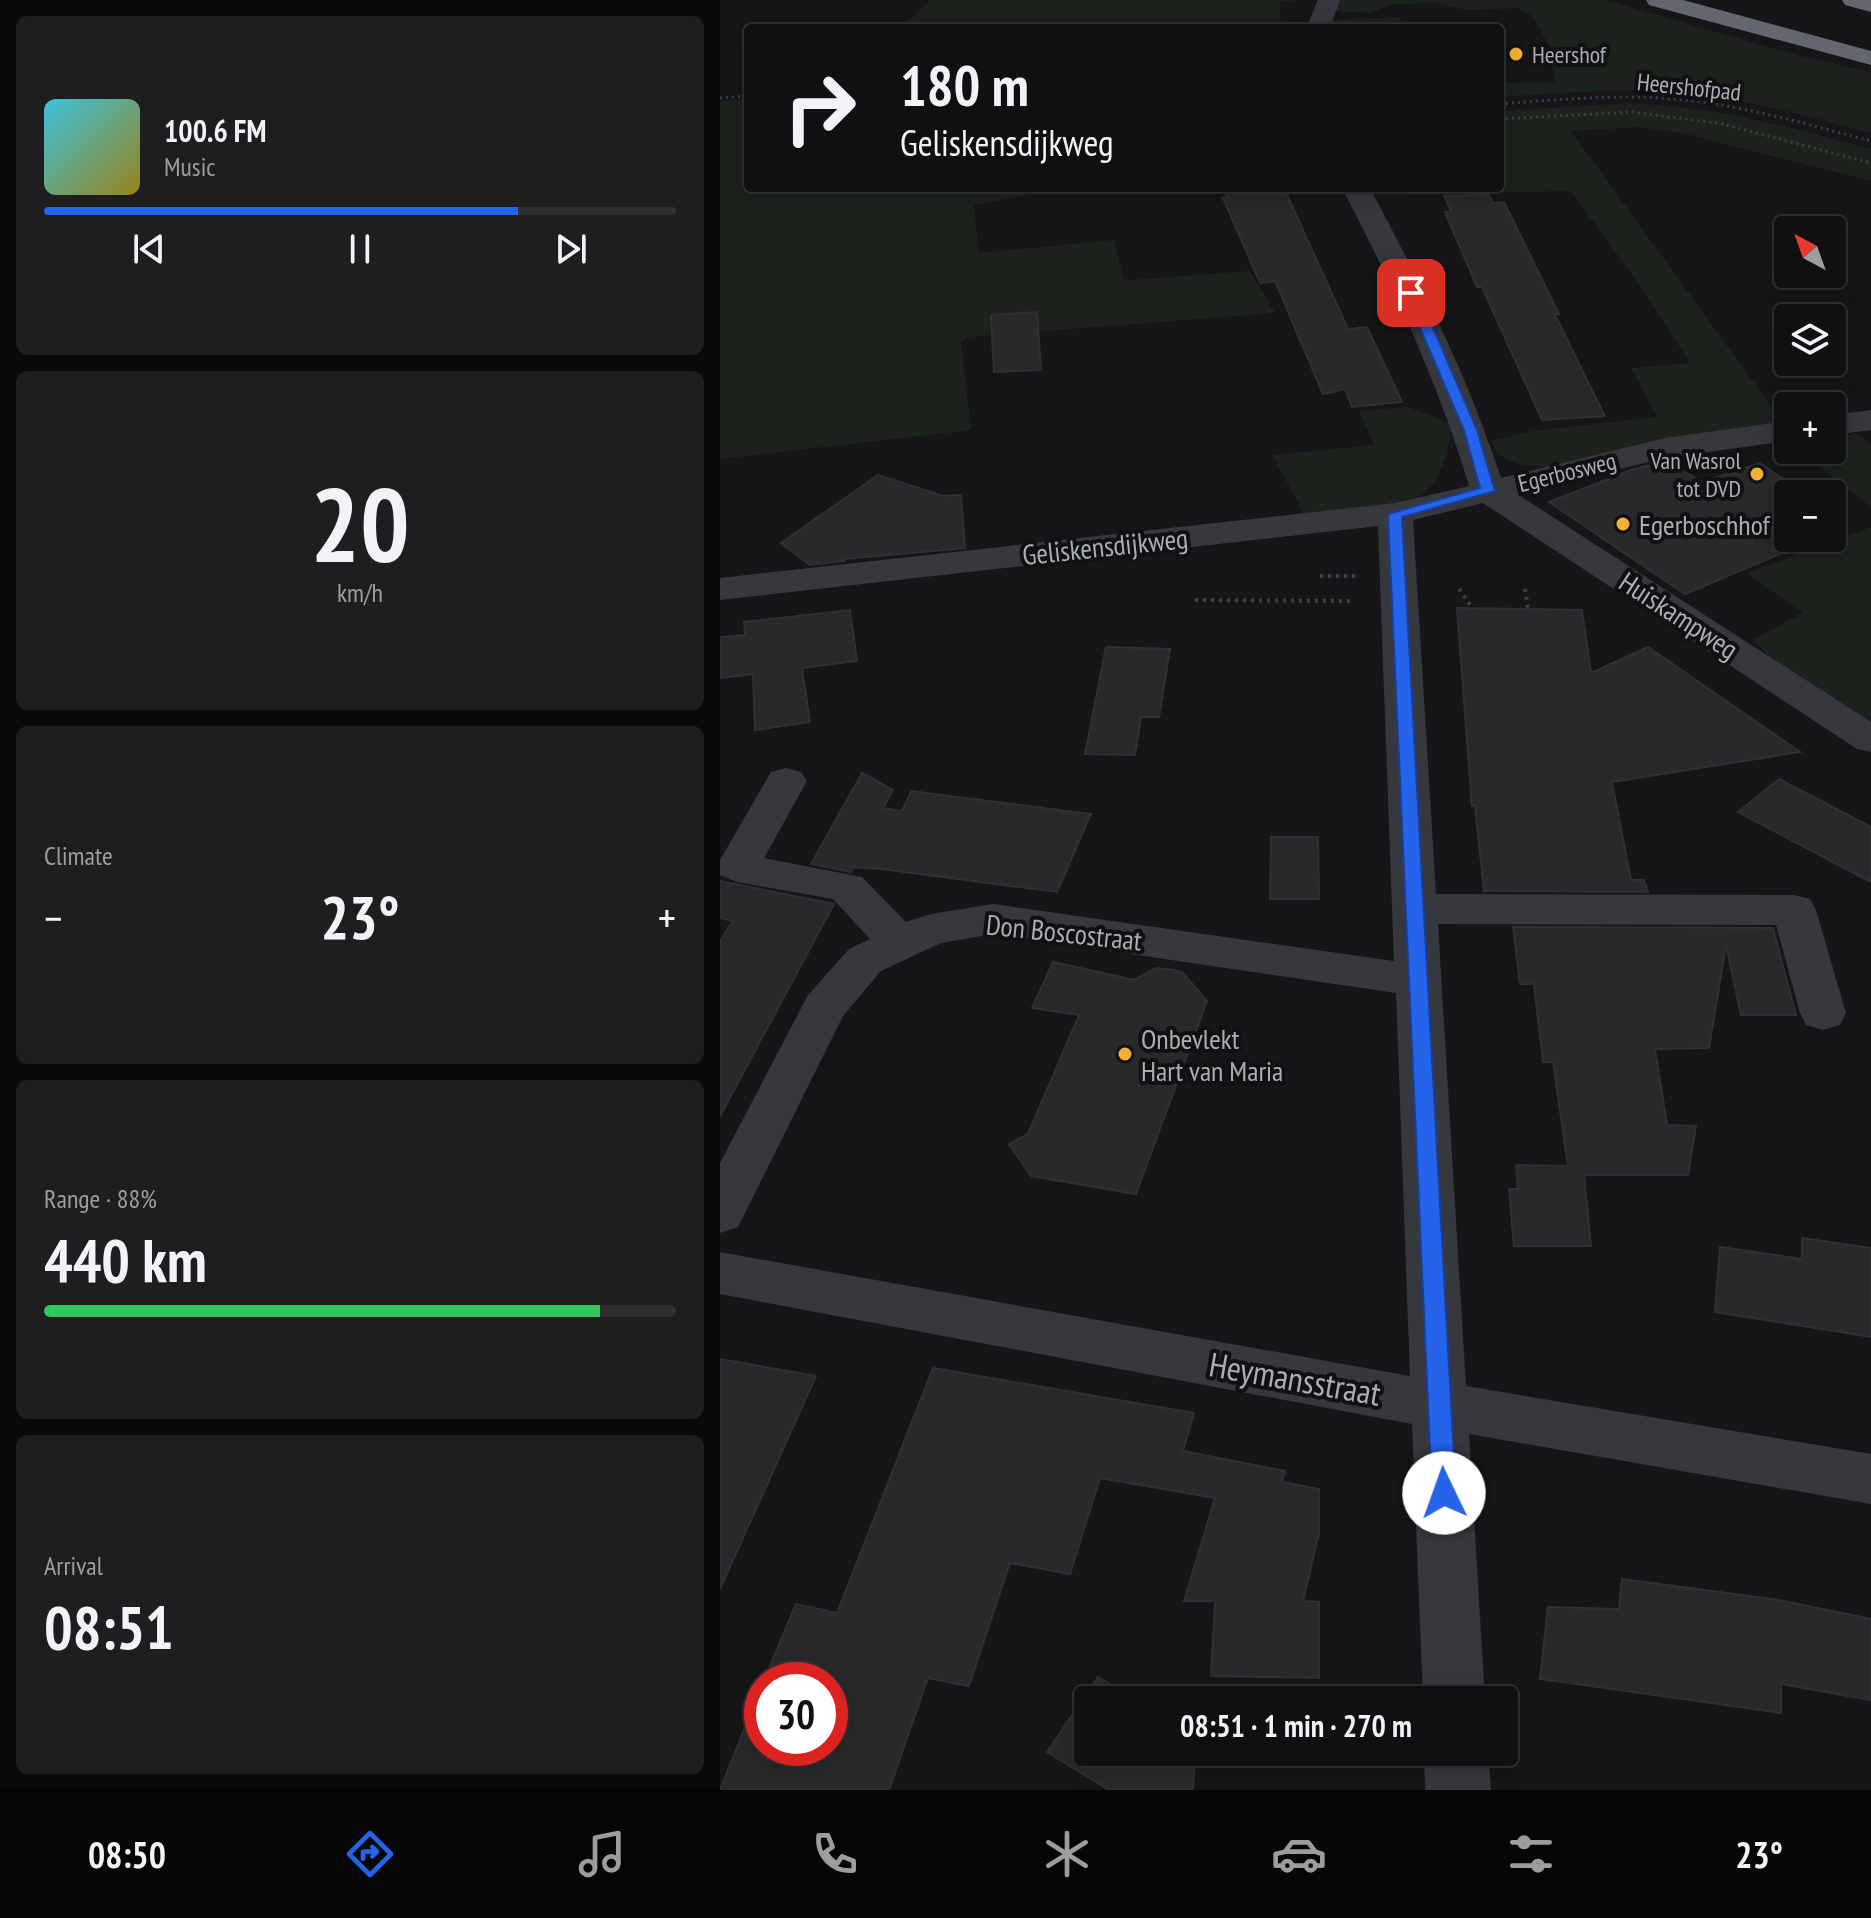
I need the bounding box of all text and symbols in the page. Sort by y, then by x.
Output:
place label: Heershof [1532,39,1607,70]
marker: Heershof [1507,45,1525,63]
text: 180 m [900,49,1029,121]
icon: right [768,56,872,160]
street label: Heershofpad [1635,66,1743,108]
text: 100.6 FM [164,111,266,150]
text: Geliskensdijkweg [900,119,1114,166]
text: Music [164,150,216,183]
north arrow [1774,216,1846,288]
map controls [1774,216,1846,552]
icon: previous [127,227,171,271]
icon: pause [338,227,382,271]
icon: next [549,227,593,271]
pin [1377,259,1445,327]
icon: arrive [1389,271,1433,315]
button: layers [1774,304,1846,376]
button: + [1774,392,1846,464]
street label: Egerbosweg [1515,445,1619,499]
place label: Van Wasrol tot DVD [1649,445,1741,504]
text: 20 [310,456,410,591]
marker: Van Wasrol tot DVD [1748,465,1766,483]
button: − [1774,480,1846,552]
place label: Egerboschhof [1639,506,1771,543]
marker: Egerboschhof [1614,515,1632,533]
street label: Geliskensdijkweg [1020,519,1190,573]
street label: Huiskampweg [1612,563,1746,667]
text: km/h [337,576,383,609]
text: Climate [44,839,113,872]
text: 23° [320,878,400,956]
text: − [44,889,62,946]
text: + [658,889,676,946]
street label: Don Boscostraat [984,905,1144,959]
place label: Onbevlekt Hart van Maria [1141,1020,1283,1089]
marker: Onbevlekt Hart van Maria [1116,1045,1134,1063]
text: Range · 88% [44,1182,157,1215]
text: 440 km [44,1221,207,1299]
street label: Heymansstraat [1206,1341,1385,1415]
position arrow [1402,1451,1486,1535]
text: Arrival [44,1549,103,1582]
text: 08:51 [44,1588,174,1666]
speed limit sign: 30 [744,1662,848,1766]
text: 08:51 · 1 min · 270 m [1180,1706,1412,1745]
icon: directions [342,1826,398,1882]
icon: music [574,1826,630,1882]
icon: phone [807,1826,863,1882]
icon: climate [1039,1826,1095,1882]
icon: car [1271,1826,1327,1882]
icon: filters [1503,1826,1559,1882]
text: 08:50 [88,1831,166,1878]
text: 23° [1735,1831,1783,1878]

